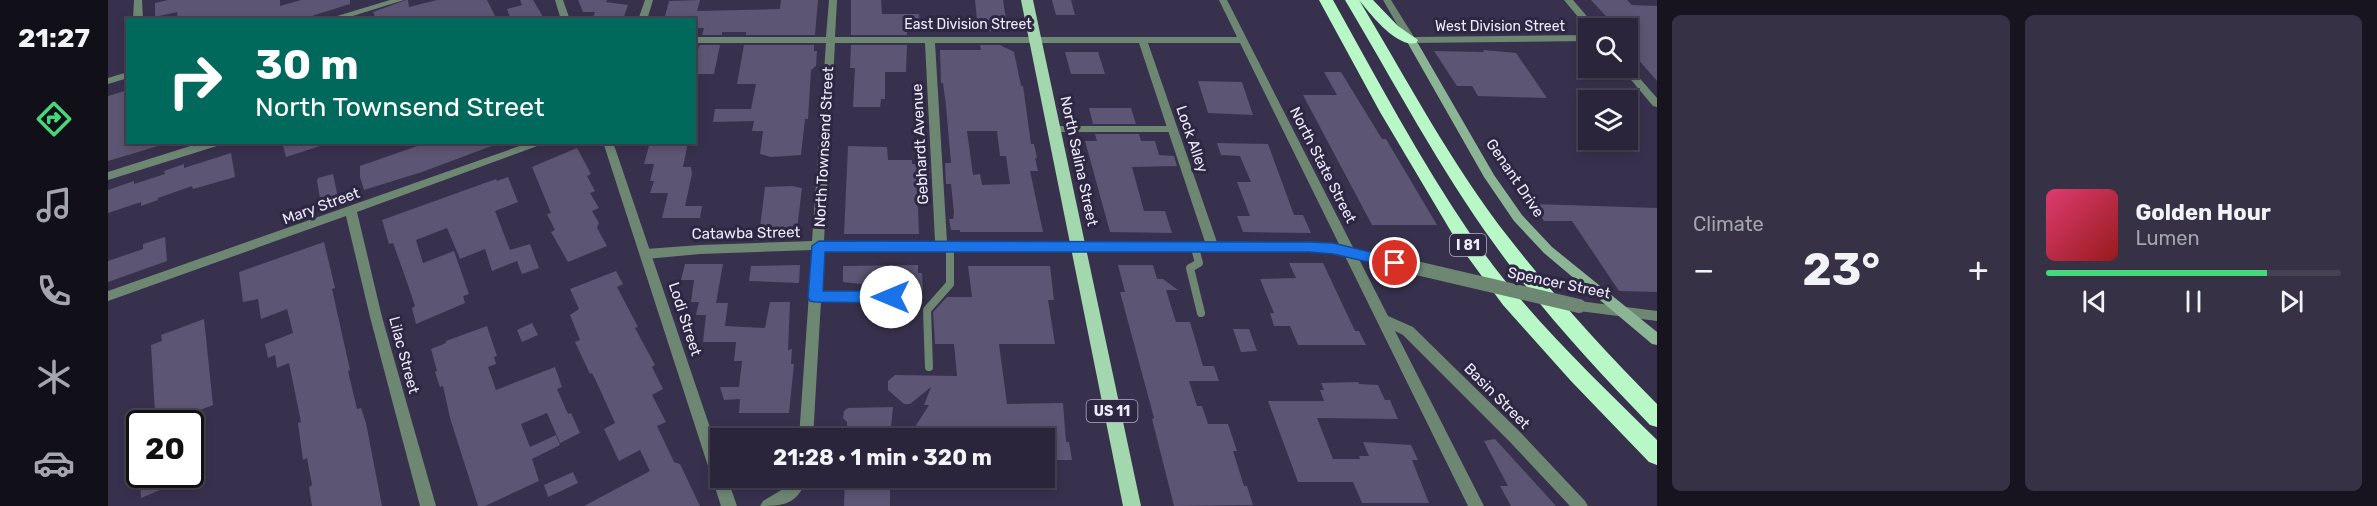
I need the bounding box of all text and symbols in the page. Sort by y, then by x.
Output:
street label: East Division Street [904,16,1032,33]
street label: West Division Street [1435,18,1565,35]
map controls [1578,18,1638,150]
button: search [1578,18,1638,78]
text: 21:27 [18,22,90,54]
text: 30 m [255,40,359,90]
icon: right [156,42,234,120]
street label: North Townsend Street [811,66,837,228]
street label: Gebhardt Avenue [908,83,932,205]
button: layers [1578,90,1638,150]
text: North Townsend Street [255,91,545,123]
street label: North Salina Street [1056,94,1102,228]
icon: directions [33,98,75,140]
street label: Lock Alley [1172,103,1212,175]
street label: North State Street [1286,104,1360,226]
street label: Genant Drive [1482,135,1548,221]
icon: music [33,184,75,226]
street label: Mary Street [280,184,362,228]
text: Golden Hour [2136,199,2271,226]
text: Climate [1693,212,1764,236]
street label: Catawba Street [692,223,801,243]
text: Lumen [2136,226,2200,250]
road number: I 81 [1450,234,1486,256]
pin [1369,237,1420,288]
text: 23° [1802,243,1880,296]
icon: arrive [1378,246,1411,279]
text: − [1693,250,1714,289]
text: + [1968,250,1988,289]
street label: Spencer Street [1506,263,1612,303]
position arrow [859,265,923,329]
icon: phone [33,270,75,312]
street label: Lodi Street [665,280,705,358]
icon: previous [2078,285,2111,318]
icon: pause [2177,285,2210,318]
icon: next [2275,285,2308,318]
street label: Lilac Street [385,314,423,396]
icon: climate [33,356,75,398]
street label: Basin Street [1460,359,1534,433]
road number: US 11 [1086,400,1138,422]
speed limit sign: 20 [126,410,204,488]
icon: car [33,442,75,484]
text: 21:28 · 1 min · 320 m [773,444,992,471]

